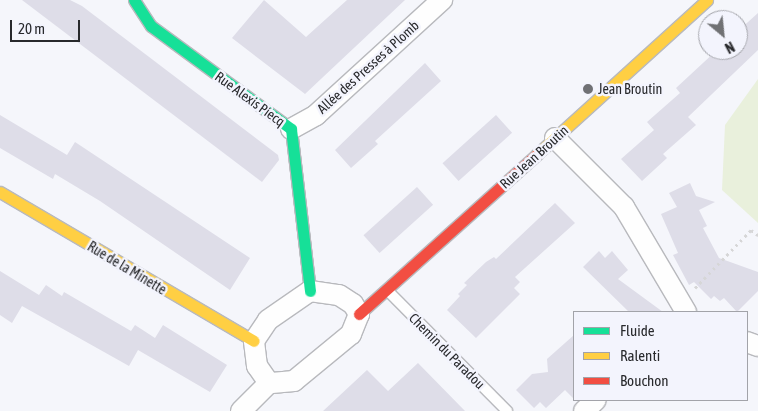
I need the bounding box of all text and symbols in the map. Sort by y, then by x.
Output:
scale bar [12,10,82,42]
north arrow [698,10,748,60]
street label: Allée des Presses à Plomb [314,17,422,117]
text: 20 m [18,20,45,37]
text: N [722,38,737,56]
street label: Rue Alexis Piecq [212,68,288,130]
place label: Jean Broutin [598,81,662,97]
marker: Jean Broutin [582,83,594,95]
street label: Rue Jean Broutin [496,122,572,192]
street label: Rue de la Minette [84,238,170,298]
street label: Chemin du Paradou [406,310,488,392]
legend [573,311,748,401]
text: Fluide [620,322,655,339]
text: Ralenti [620,347,660,364]
text: Bouchon [620,372,669,389]

